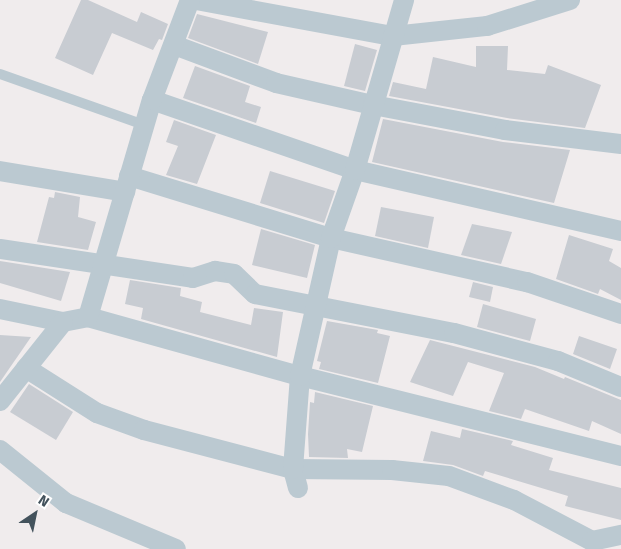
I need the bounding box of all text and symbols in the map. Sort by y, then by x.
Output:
north arrow [10,489,60,539]
text: N [35,491,52,511]

